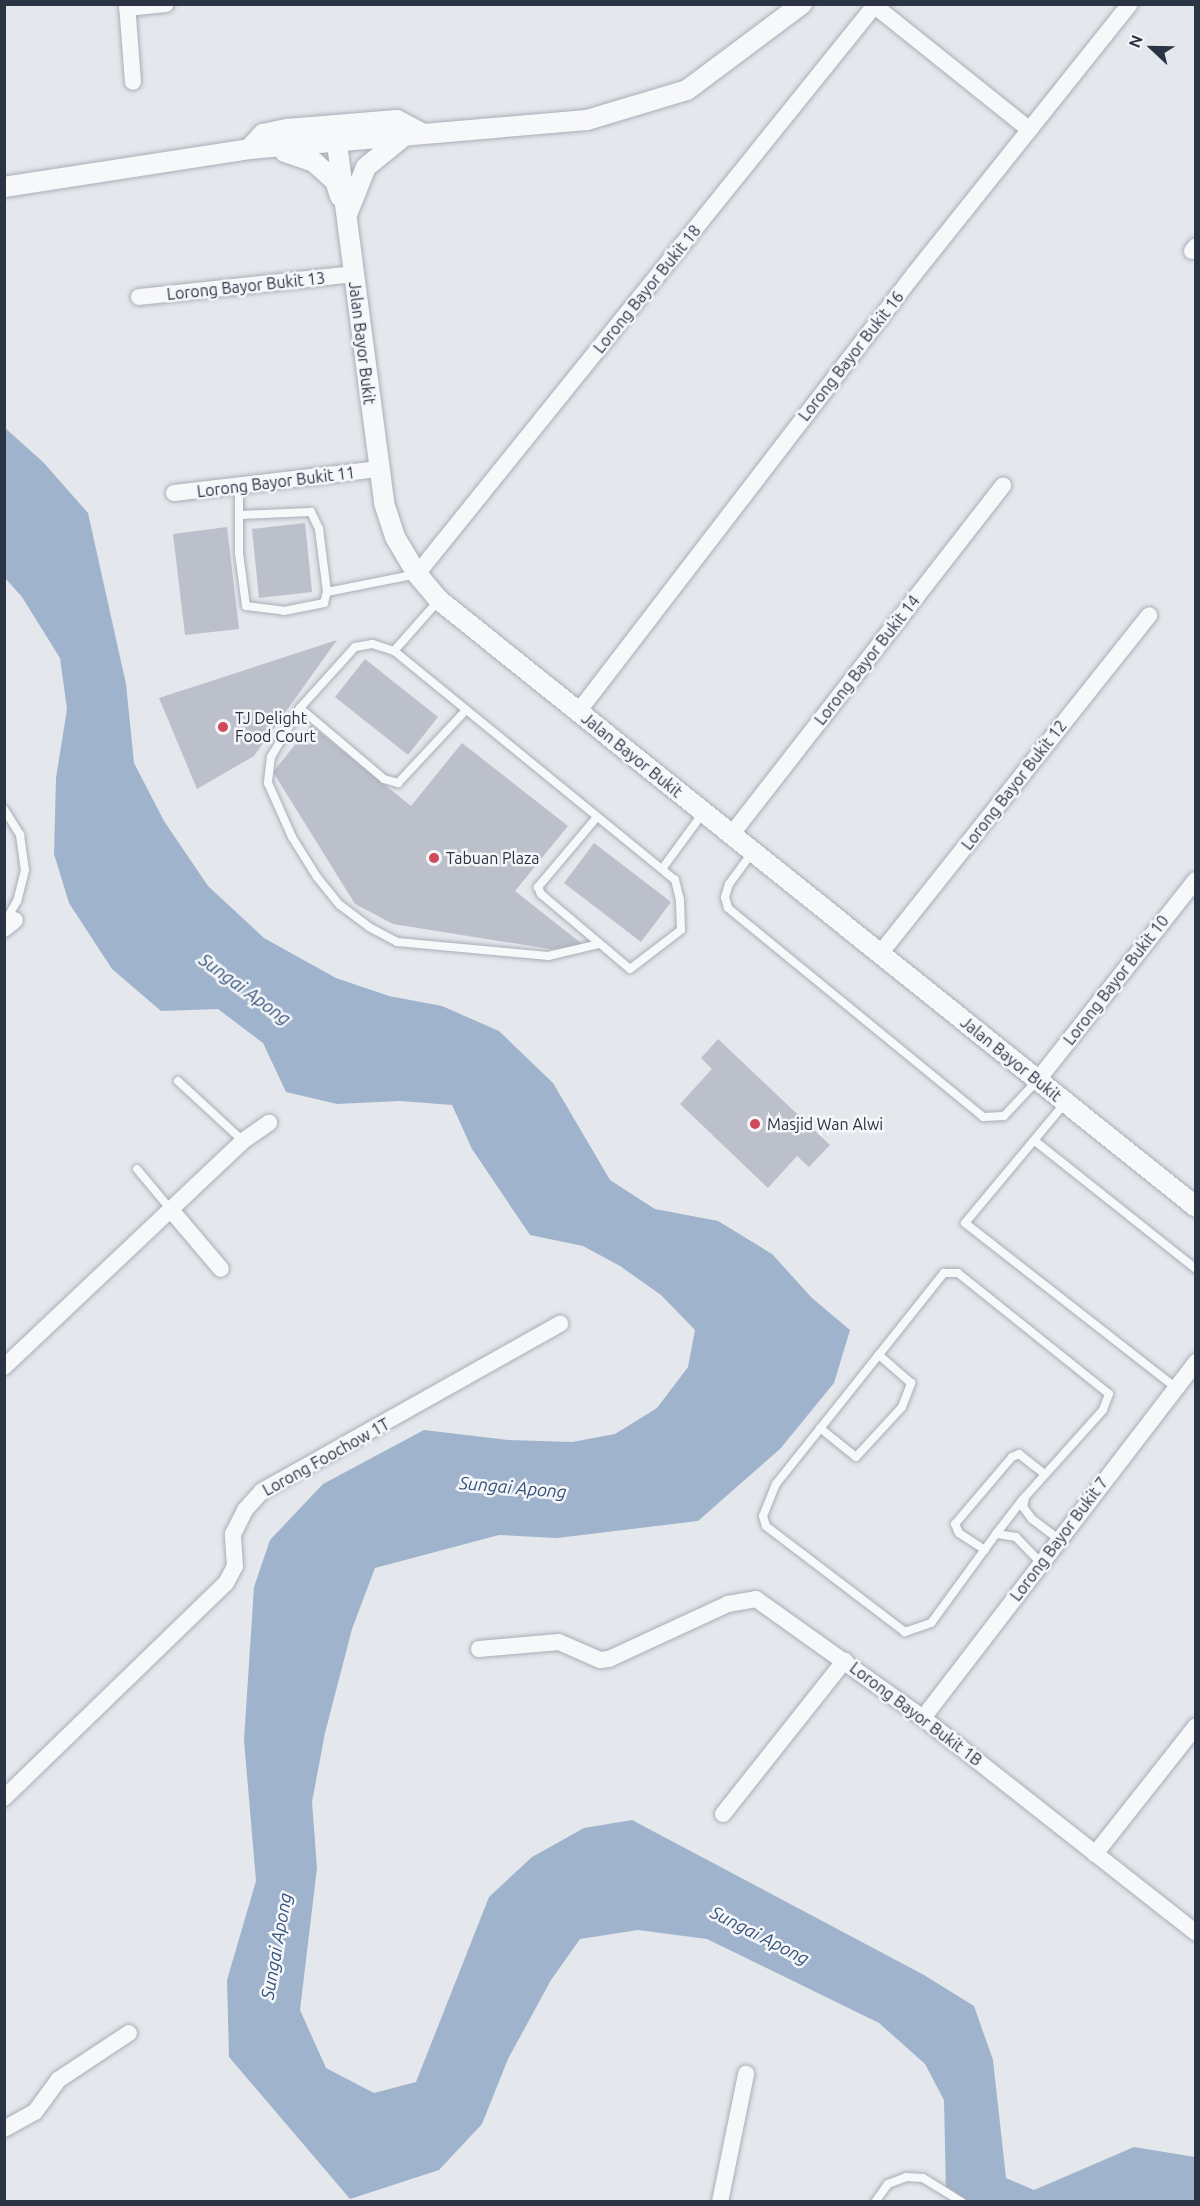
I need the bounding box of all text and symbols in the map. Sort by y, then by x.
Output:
north arrow [1122,18,1182,78]
text: N [1125,32,1146,50]
street label: Lorong Bayor Bukit 18 [589,221,705,357]
street label: Lorong Bayor Bukit 13 [166,268,326,304]
street label: Jalan Bayor Bukit [345,280,379,406]
street label: Lorong Bayor Bukit 16 [794,287,908,425]
street label: Lorong Bayor Bukit 11 [196,463,356,501]
street label: Lorong Bayor Bukit 14 [810,591,924,729]
place label: TJ Delight Food Court [235,708,316,746]
street label: Jalan Bayor Bukit [578,709,686,801]
street label: Lorong Bayor Bukit 12 [957,716,1071,854]
marker: TJ Delight Food Court [216,720,230,734]
place label: Tabuan Plaza [446,848,540,868]
marker: Tabuan Plaza [427,851,441,865]
street label: Lorong Bayor Bukit 10 [1059,911,1173,1049]
water label: Sungai Apong [195,949,295,1029]
street label: Jalan Bayor Bukit [957,1013,1065,1105]
place label: Masjid Wan Alwi [767,1114,883,1134]
marker: Masjid Wan Alwi [748,1117,762,1131]
street label: Lorong Foochow 1T [259,1414,393,1500]
water label: Sungai Apong [458,1472,568,1502]
street label: Lorong Bayor Bukit 7 [1006,1473,1112,1605]
street label: Lorong Bayor Bukit 1B [846,1658,986,1770]
water label: Sungai Apong [256,1891,296,2001]
water label: Sungai Apong [707,1901,813,1969]

